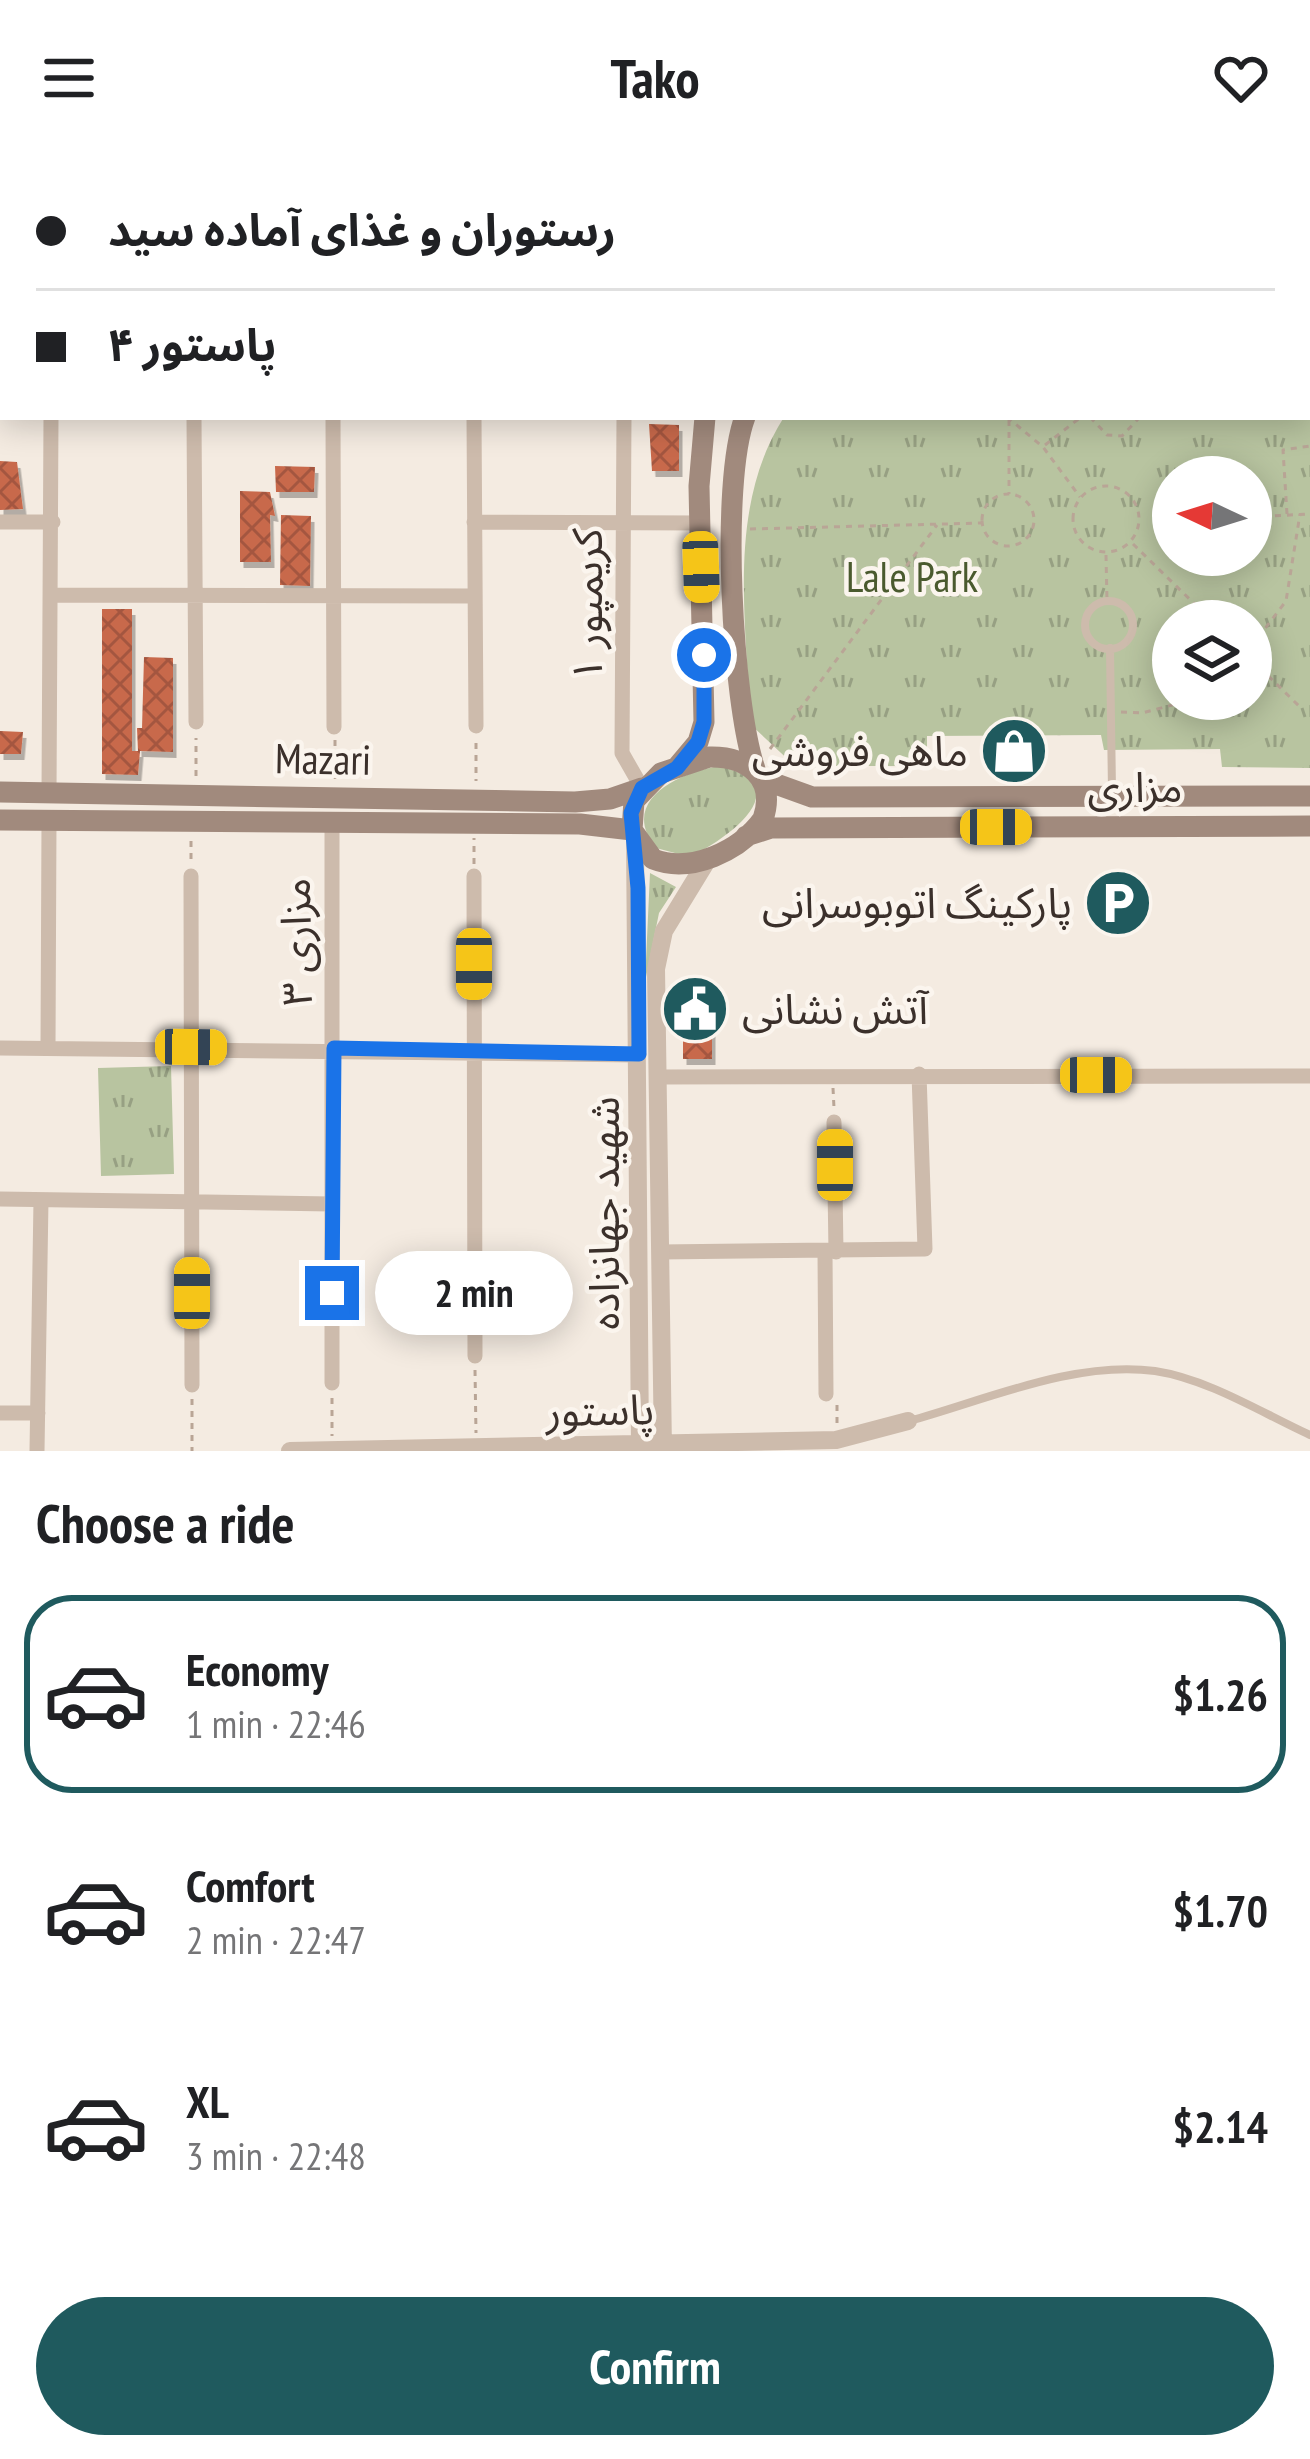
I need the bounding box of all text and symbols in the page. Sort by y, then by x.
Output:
text: Tako [611,43,700,113]
icon: menu [36,45,102,111]
icon: heart [1208,45,1274,111]
text: رستوران و غذای آماده سید [108,200,616,258]
text: پاستور ۴ [108,315,277,373]
north arrow [1152,456,1272,576]
map controls [1152,456,1272,720]
street label: کریمپور ۱ [559,528,614,682]
car [682,530,720,604]
park label: Lale Park [846,549,978,604]
button: layers [1152,600,1272,720]
route start [677,628,731,682]
shop icon: ماهی فروشی [979,716,1049,786]
place label: ماهی فروشی [752,723,968,778]
street label: Mazari [274,730,372,787]
street label: مزاری [1088,759,1182,814]
car [960,809,1032,845]
parking icon: پارکینگ اتوبوسرانی [1083,868,1153,938]
place label: پارکینگ اتوبوسرانی [762,875,1072,930]
street label: مزاری ۳ [267,878,324,1006]
car [456,928,492,1000]
public building icon: آتش نشانی [660,974,730,1044]
place label: آتش نشانی [742,981,930,1036]
car [155,1028,227,1066]
car [1060,1057,1132,1093]
street label: شهید جهانزاده [576,1096,631,1330]
car [817,1129,853,1201]
callout: 2 min [374,1251,572,1335]
car [174,1257,210,1329]
route end [305,1266,359,1320]
text: 2 min [435,1267,513,1318]
street label: پاستور [543,1381,655,1438]
text: Choose a ride [36,1488,295,1558]
icon: car [42,1640,150,1748]
text: Economy [186,1640,329,1698]
text: $1.26 [1172,1665,1268,1723]
text: 1 min · 22:46 [186,1698,366,1749]
icon: car [42,1856,150,1964]
text: Comfort [186,1856,315,1914]
text: $1.70 [1172,1881,1268,1939]
text: 2 min · 22:47 [186,1914,366,1965]
icon: car [42,2072,150,2180]
text: XL [186,2072,229,2130]
text: $2.14 [1172,2097,1268,2155]
text: 3 min · 22:48 [186,2130,366,2181]
button: Confirm [36,2297,1274,2435]

